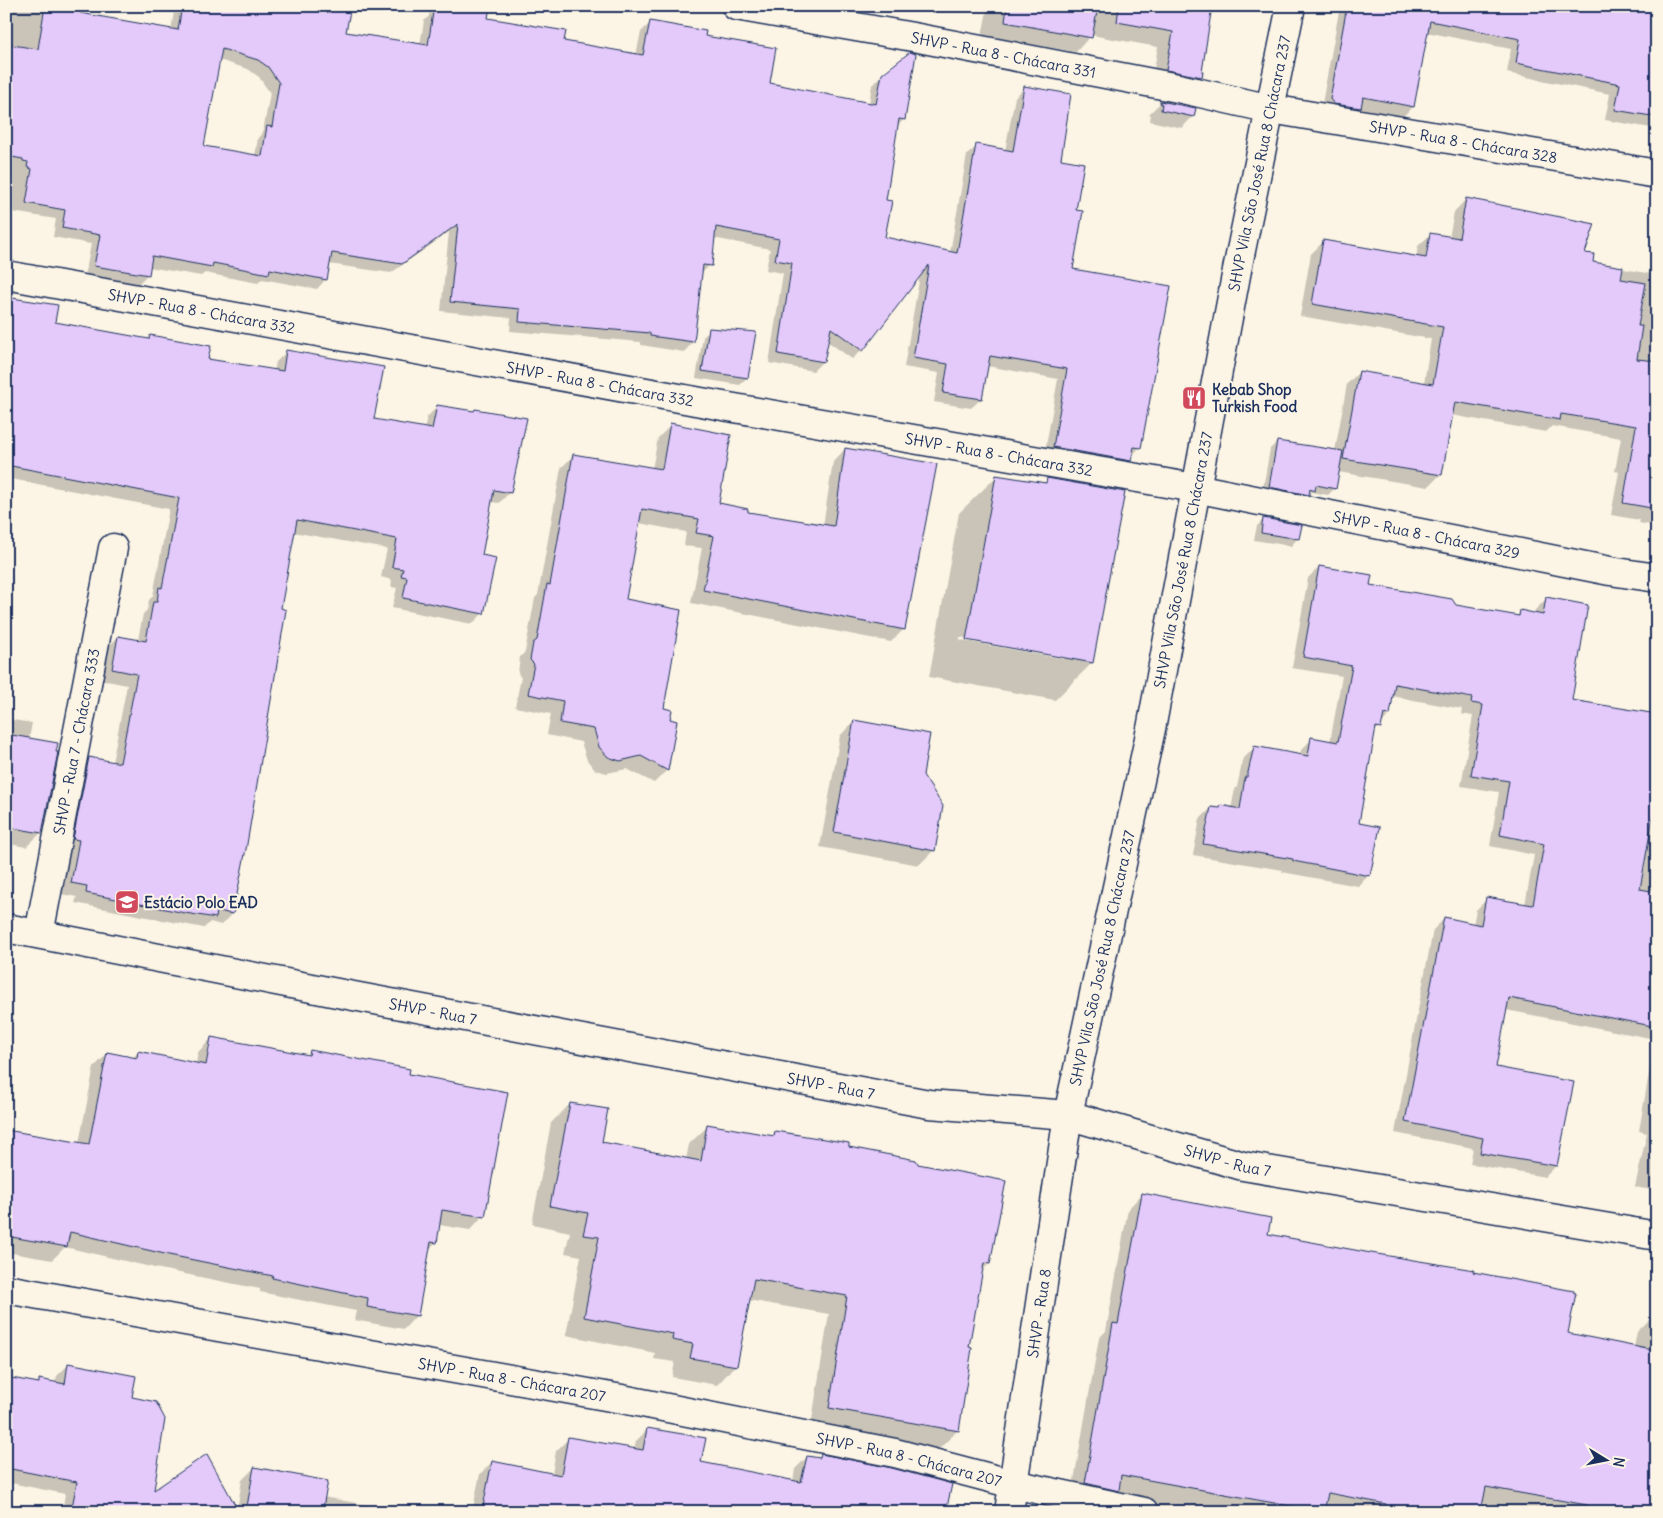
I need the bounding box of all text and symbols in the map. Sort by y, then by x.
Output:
street label: SHVP - Rua 8 - Chácara 331 [910,27,1098,82]
street label: SHVP Vila São José Rua 8 Chácara 237 [1224,34,1294,293]
street label: SHVP - Rua 8 - Chácara 328 [1368,116,1559,167]
street label: SHVP - Rua 8 - Chácara 332 [107,284,297,337]
street label: SHVP - Rua 8 - Chácara 332 [505,357,695,410]
place label: Kebab Shop Turkish Food [1212,380,1297,416]
restaurant icon: Kebab Shop Turkish Food [1181,385,1207,411]
street label: SHVP - Rua 8 - Chácara 332 [904,428,1094,480]
street label: SHVP Vila São José Rua 8 Chácara 237 [1149,430,1216,690]
street label: SHVP - Rua 8 - Chácara 329 [1331,506,1522,562]
street label: SHVP - Rua 7 - Chácara 333 [49,647,103,836]
street label: SHVP Vila São José Rua 8 Chácara 237 [1065,829,1138,1087]
school or university icon: Estácio Polo EAD [114,889,140,915]
place label: Estácio Polo EAD [144,893,258,912]
street label: SHVP - Rua 7 [388,993,478,1028]
street label: SHVP - Rua 7 [786,1068,876,1103]
street label: SHVP - Rua 7 [1182,1140,1272,1180]
street label: SHVP - Rua 8 [1023,1267,1055,1359]
street label: SHVP - Rua 8 - Chácara 207 [417,1353,607,1405]
street label: SHVP - Rua 8 - Chácara 207 [815,1428,1004,1490]
north arrow [1580,1436,1630,1486]
text: N [1609,1456,1629,1469]

